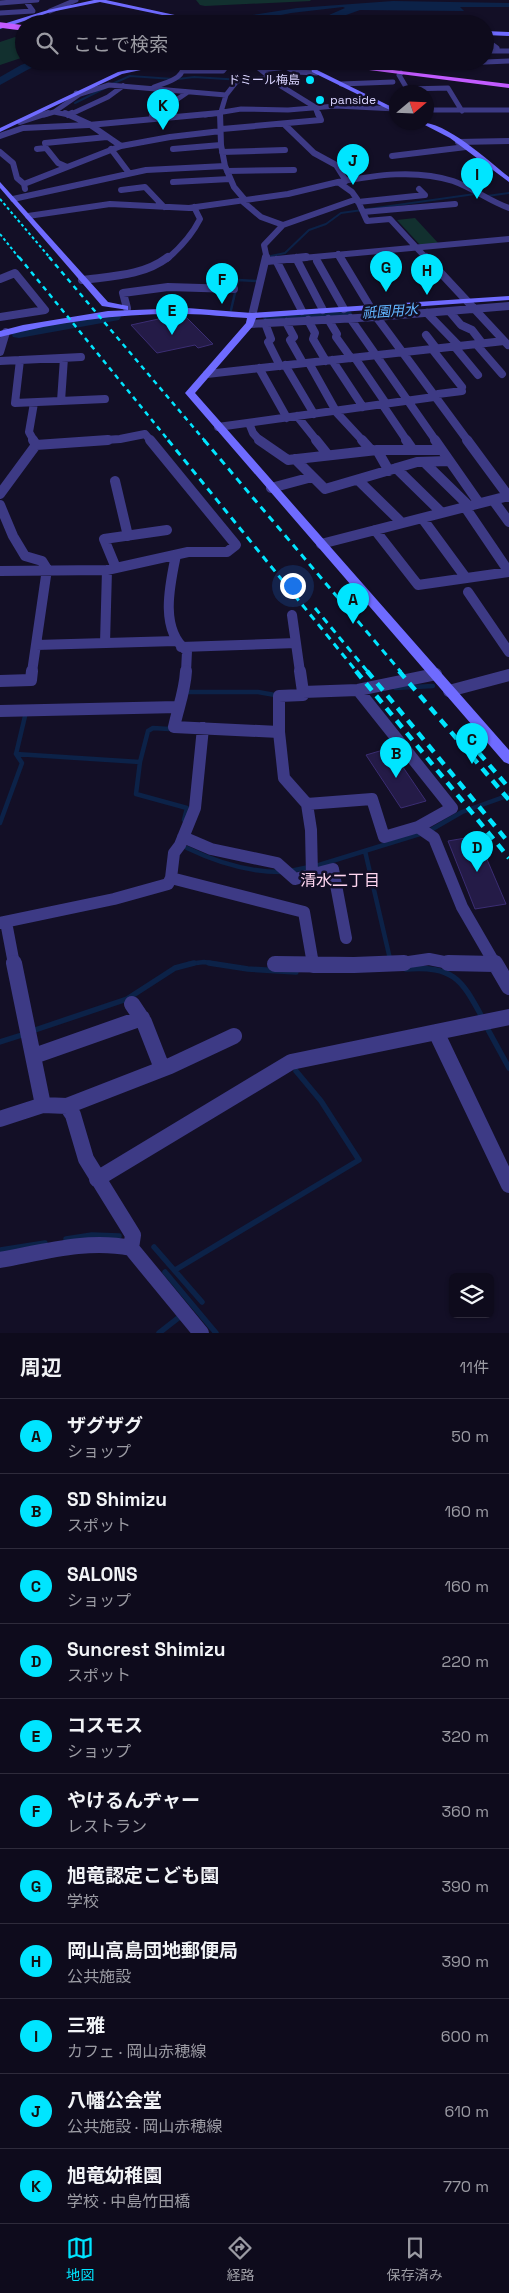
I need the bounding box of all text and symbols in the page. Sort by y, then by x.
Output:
search box [15,15,494,70]
icon: search [33,29,61,57]
text: ここで検索 [73,32,168,57]
place label: ドミール梅島 [228,72,300,88]
marker: ドミール梅島 [304,74,316,86]
north arrow [389,85,434,130]
pin: K [147,89,179,130]
place label: panside [330,92,376,108]
marker: panside [314,94,326,106]
pin: J [337,144,369,185]
pin: I [461,158,493,199]
pin: G [370,251,402,292]
pin: H [411,254,443,295]
pin: F [206,263,238,304]
pin: E [156,294,188,335]
water label: 祇園用水 [361,300,421,322]
your location [280,573,306,599]
pin: A [337,583,369,624]
pin: C [456,723,488,764]
pin: B [380,737,412,778]
pin: D [461,831,493,872]
district label: 清水二丁目 [300,870,380,891]
map controls [449,1273,494,1318]
button: layers [449,1273,494,1318]
text: 周辺 [20,1354,62,1381]
text: 11件 [460,1357,489,1378]
text: ザグザグ [67,1413,143,1438]
text: A [31,1426,41,1447]
text: 50 m [451,1426,489,1447]
text: ショップ [67,1441,131,1462]
text: SD Shimizu [67,1487,167,1512]
text: B [31,1501,41,1522]
text: 160 m [444,1501,489,1522]
text: スポット [67,1515,131,1536]
text: SALONS [67,1562,138,1587]
text: C [31,1576,41,1597]
text: 160 m [444,1576,489,1597]
text: ショップ [67,1590,131,1611]
text: Suncrest Shimizu [67,1637,226,1662]
text: D [31,1651,41,1672]
text: 220 m [442,1651,489,1672]
text: スポット [67,1665,131,1686]
text: コスモス [67,1713,143,1738]
text: E [32,1726,40,1747]
text: 320 m [442,1726,489,1747]
text: ショップ [67,1741,131,1762]
text: やけるんヂャー [67,1788,200,1813]
text: F [32,1801,40,1822]
text: 360 m [441,1801,489,1822]
text: レストラン [67,1816,147,1837]
text: 旭竜認定こども園 [67,1863,219,1888]
text: G [31,1876,41,1897]
text: 390 m [441,1876,489,1897]
text: 学校 [67,1891,99,1912]
text: 岡山高島団地郵便局 [67,1938,238,1963]
text: H [31,1951,41,1972]
text: 390 m [441,1951,489,1972]
text: 公共施設 [67,1966,131,1987]
text: 三雅 [67,2013,105,2038]
text: I [34,2026,38,2047]
text: 600 m [441,2026,489,2047]
text: カフェ · 岡山赤穂線 [67,2041,206,2062]
text: 八幡公会堂 [67,2088,162,2113]
text: J [31,2101,41,2122]
text: 610 m [444,2101,489,2122]
text: 公共施設 · 岡山赤穂線 [67,2116,222,2137]
text: 旭竜幼稚園 [67,2163,162,2188]
text: K [31,2176,41,2197]
text: 770 m [443,2176,489,2197]
text: 学校 · 中島竹田橋 [67,2191,190,2212]
tab: 地図 [66,2234,94,2284]
tab: 経路 [226,2234,254,2284]
tab: 保存済み [387,2234,443,2284]

